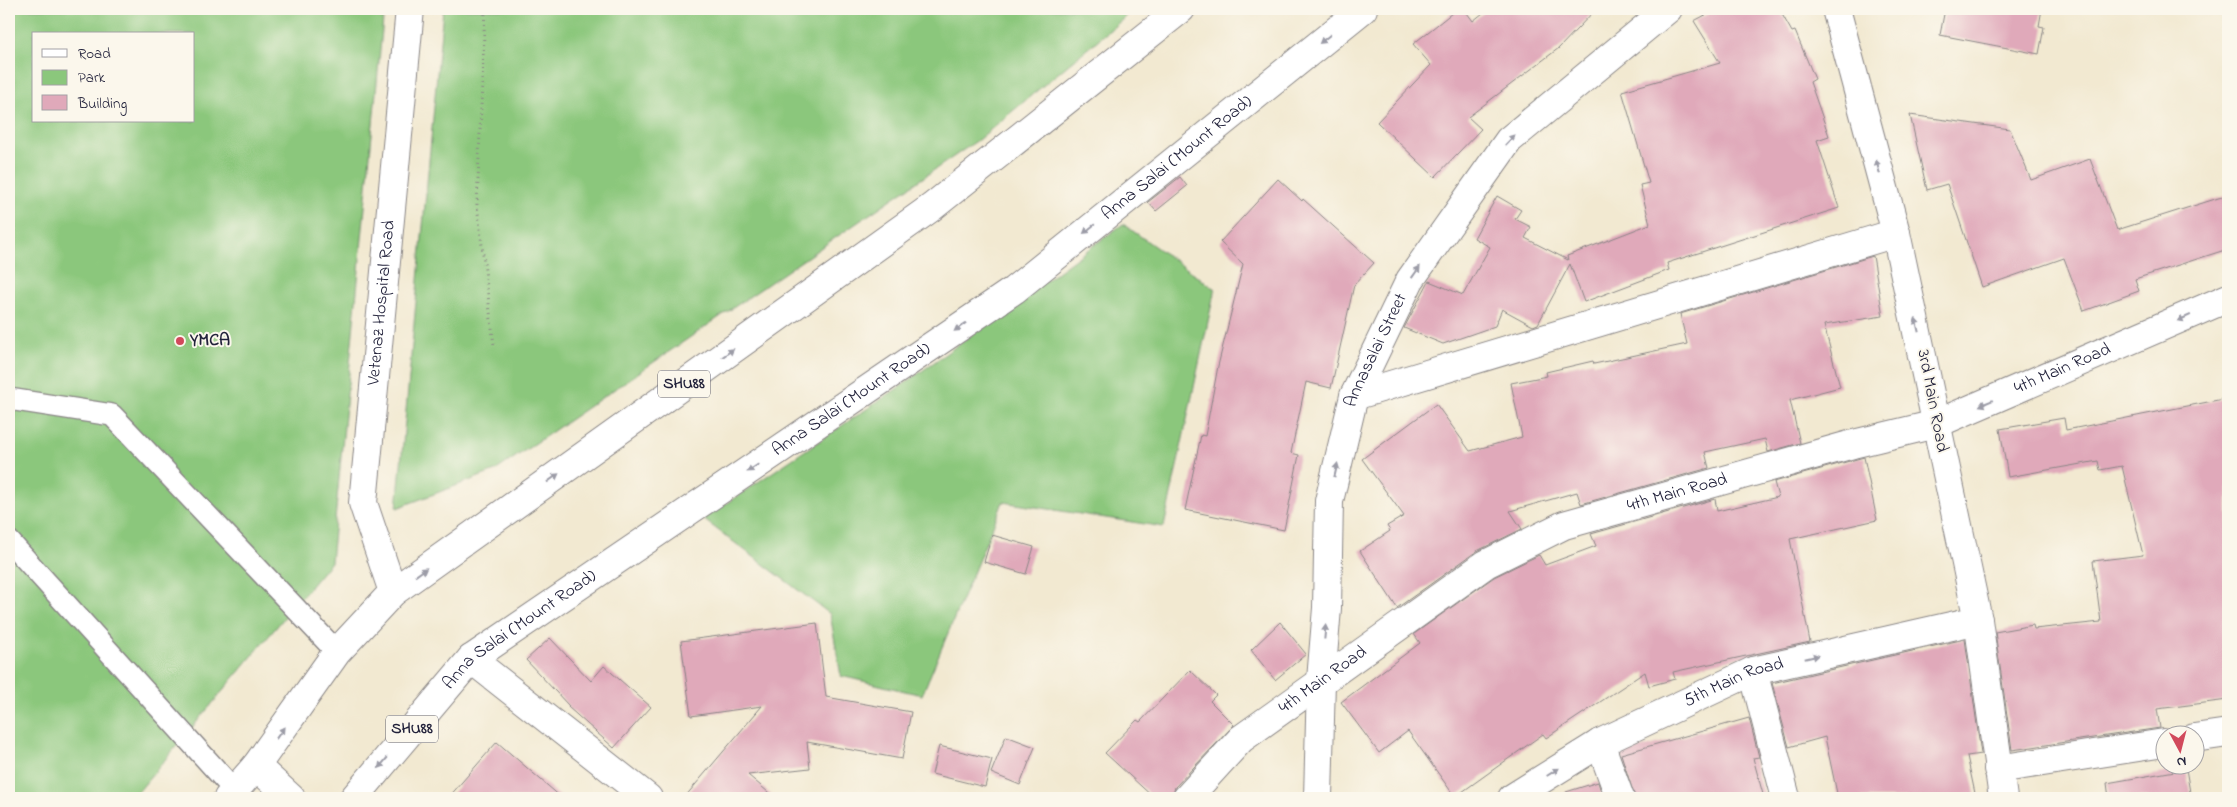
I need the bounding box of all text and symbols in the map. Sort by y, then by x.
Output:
legend [32,32,195,122]
one-way arrow [1319,34,1332,45]
text: Road [78,43,111,65]
text: Park [78,67,106,89]
street label: Anna Salai (Mount Road) [1096,90,1258,227]
text: Building [77,93,127,116]
one-way arrow [1504,134,1516,146]
one-way arrow [1874,159,1882,174]
street label: Vetenaz Hospital Road [361,219,403,388]
one-way arrow [1083,223,1096,234]
one-way arrow [1410,266,1421,279]
street label: Annasalai Street [1339,289,1415,410]
one-way arrow [2177,314,2191,322]
one-way arrow [1912,316,1920,332]
one-way arrow [953,322,967,332]
place label: YMCA [189,328,230,354]
marker: YMCA [174,335,186,347]
street label: Anna Salai (Mount Road) [767,337,936,464]
street label: 4th Main Road [2010,337,2115,402]
street label: 3rd Main Road [1909,347,1955,455]
one-way arrow [721,348,735,358]
road number: SHU88 [658,370,710,398]
one-way arrow [1979,400,1994,408]
one-way arrow [747,463,760,473]
one-way arrow [1332,463,1340,478]
street label: 4th Main Road [1624,467,1730,520]
one-way arrow [546,473,560,483]
street label: Anna Salai (Mount Road) [437,564,602,696]
one-way arrow [414,567,428,577]
one-way arrow [1321,624,1329,640]
street label: 4th Main Road [1274,640,1373,721]
street label: 5th Main Road [1680,651,1786,715]
one-way arrow [1805,653,1821,661]
road number: SHU88 [386,716,438,742]
north arrow [2154,724,2204,774]
one-way arrow [275,726,285,739]
text: N [2175,750,2187,772]
one-way arrow [378,757,389,770]
one-way arrow [1547,767,1560,777]

